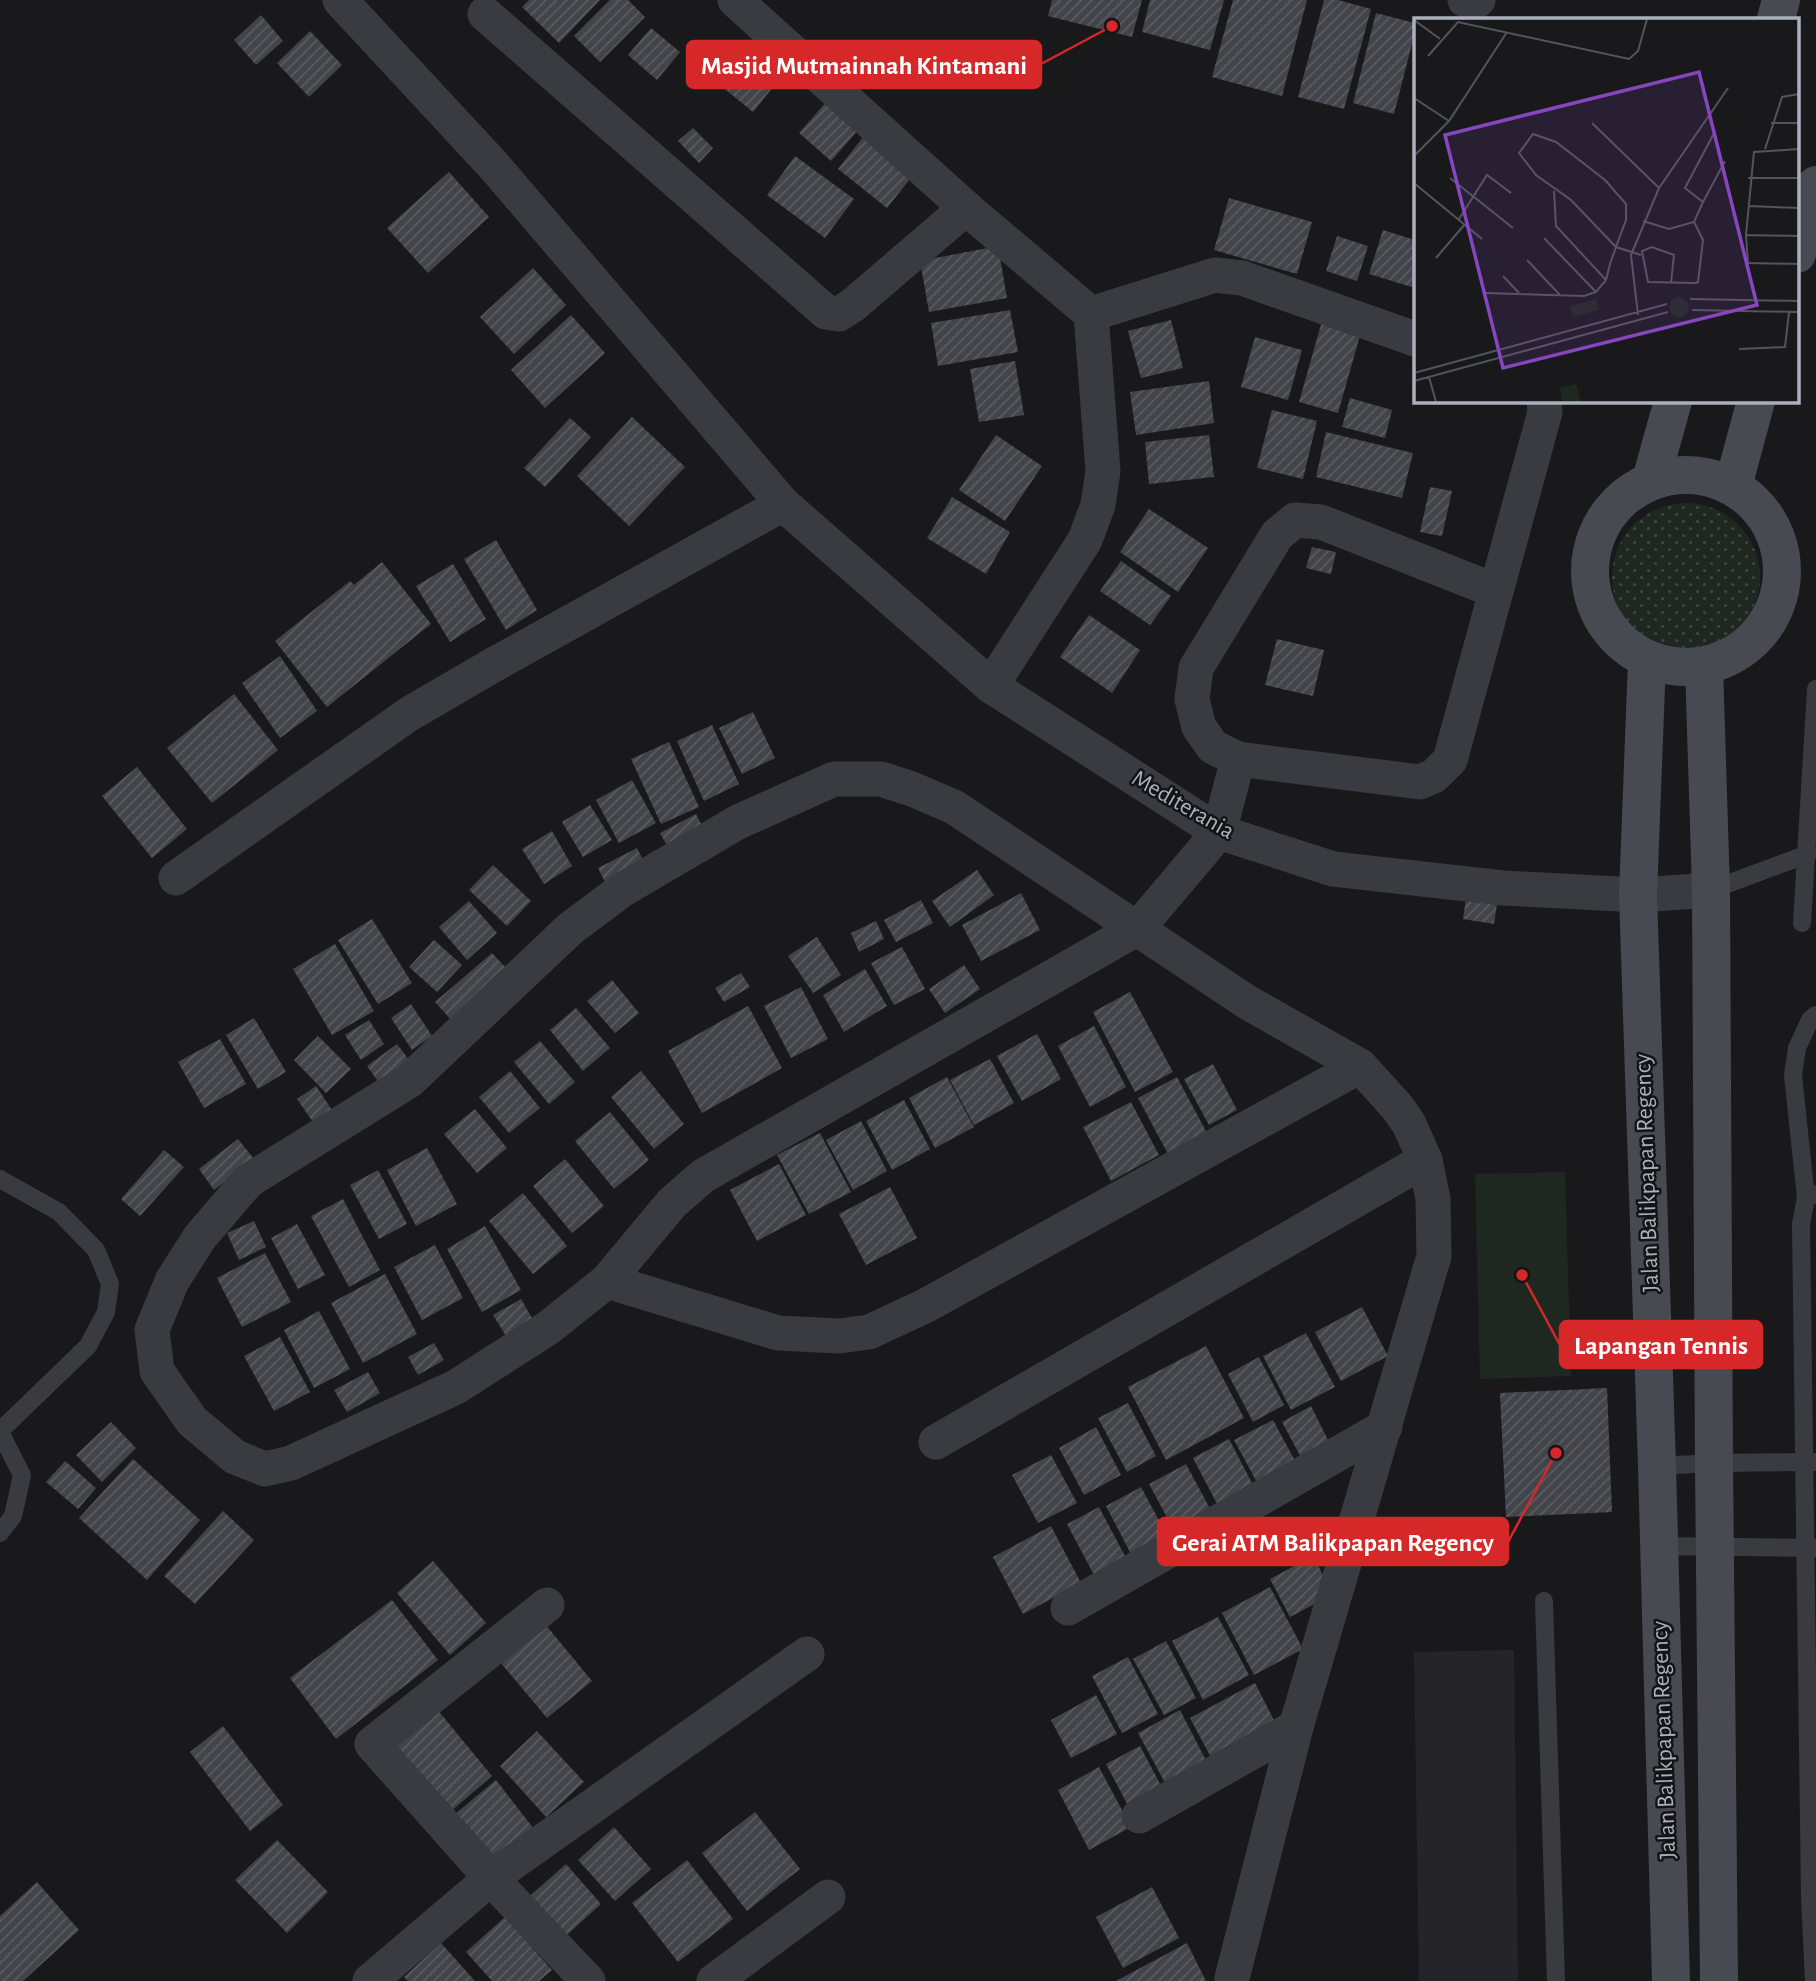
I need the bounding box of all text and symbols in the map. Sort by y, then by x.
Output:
inset map [1414,18,1798,402]
callout: Masjid Mutmainnah Kintamani [687,41,1041,88]
text: Masjid Mutmainnah Kintamani [701,53,1027,79]
street label: Mediterania [1128,766,1238,844]
street label: Jalan Balikpapan Regency [1631,1053,1663,1293]
callout: Lapangan Tennis [1560,1321,1762,1368]
text: Lapangan Tennis [1574,1333,1748,1359]
callout: Gerai ATM Balikpapan Regency [1158,1518,1508,1565]
text: Gerai ATM Balikpapan Regency [1172,1530,1494,1556]
street label: Jalan Balikpapan Regency [1648,1620,1680,1860]

